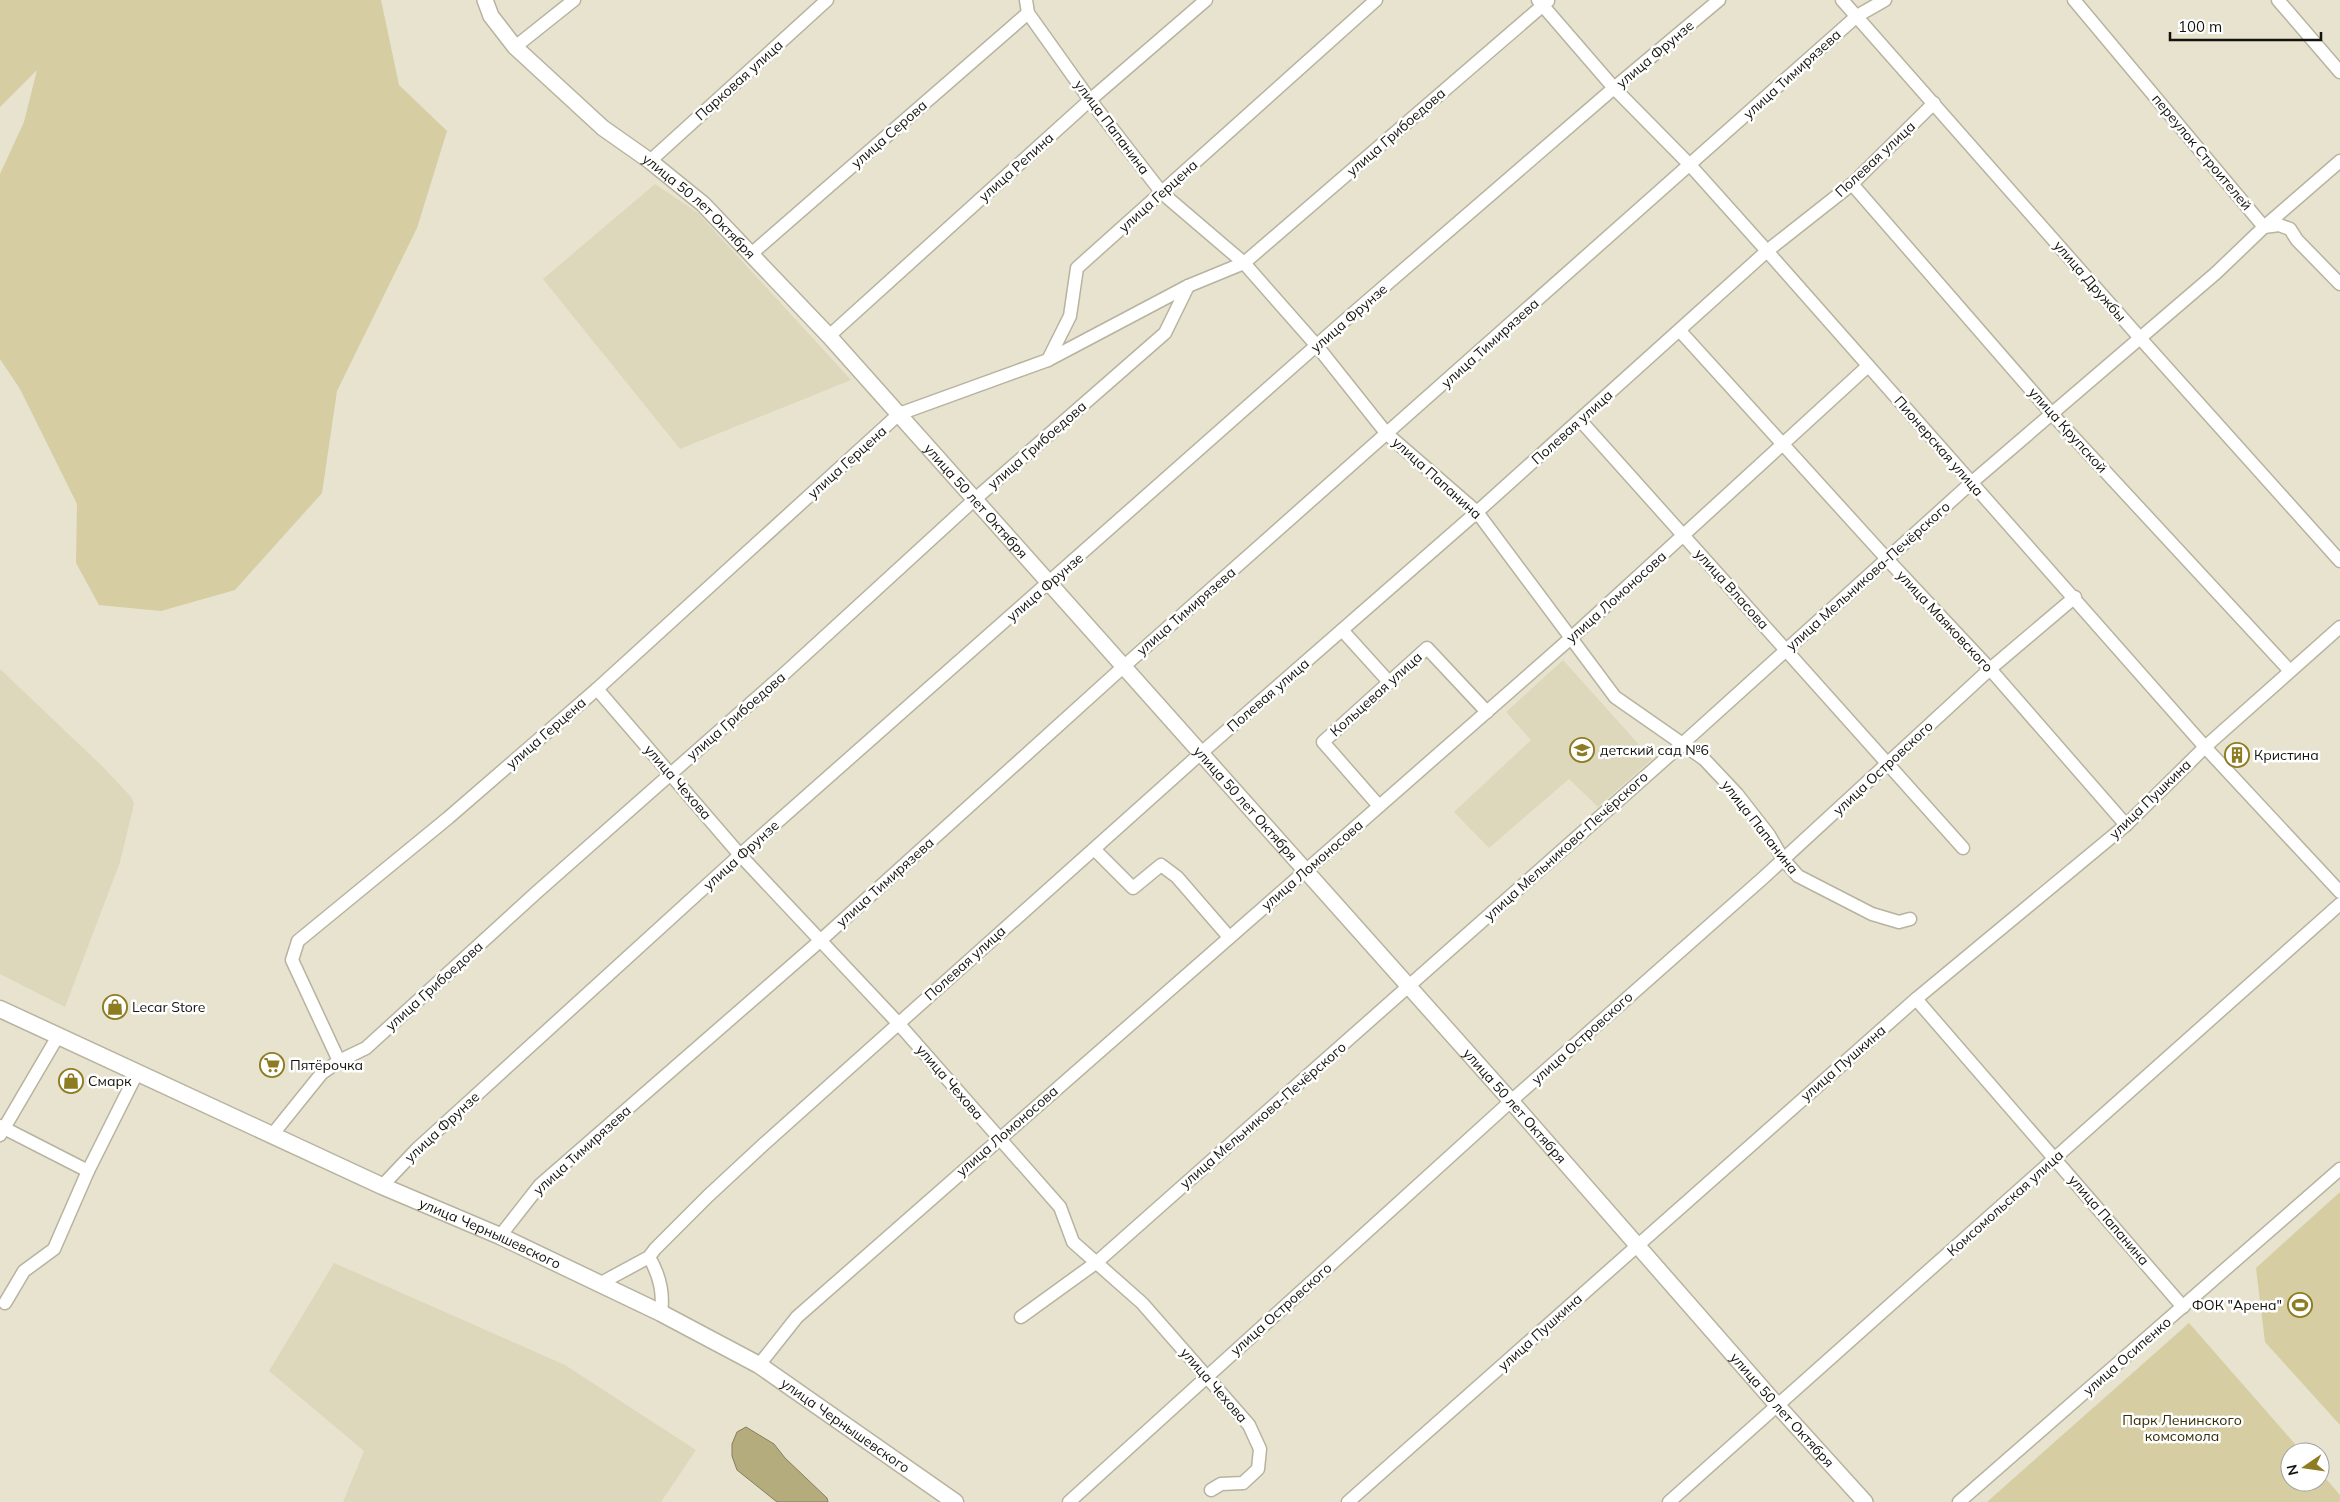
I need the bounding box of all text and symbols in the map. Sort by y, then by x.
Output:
scale bar [2170,10,2321,42]
street label: улица Фрунзе [1612,16,1698,92]
text: 100 m [2178,17,2222,36]
street label: улица Тимирязева [1739,25,1845,123]
street label: Парковая улица [691,36,787,124]
street label: улица Папанина [1070,76,1154,178]
street label: улица Грибоедова [1343,84,1449,180]
street label: переулок Строителей [2148,90,2256,214]
street label: улица Серова [847,96,931,172]
street label: Полевая улица [1831,117,1919,201]
street label: улица Репина [975,129,1057,205]
street label: улица 50 лет Октября [639,149,759,263]
street label: улица Герцена [1115,156,1201,236]
street label: улица Дружбы [2050,237,2130,325]
street label: улица Фрунзе [1307,280,1391,356]
street label: улица Тимирязева [1437,294,1543,392]
street label: улица Крупской [2025,383,2111,477]
street label: Полевая улица [1528,386,1616,468]
street label: Пионерская улица [1891,392,1987,500]
street label: улица Грибоедова [984,397,1090,493]
street label: улица Герцена [804,422,890,502]
street label: улица Папанина [1389,433,1485,523]
street label: улица 50 лет Октября [920,440,1032,562]
street label: улица Мельникова-Печёрского [1782,498,1954,654]
street label: улица Власова [1691,545,1773,633]
street label: улица Ломоносова [1562,547,1670,647]
street label: улица Фрунзе [1003,549,1087,625]
street label: улица Тимирязева [1133,563,1239,659]
street label: улица Маяковского [1893,566,1997,676]
street label: Кольцевая улица [1326,648,1426,740]
street label: Полевая улица [1223,654,1313,736]
street label: улица Грибоедова [683,668,789,764]
street label: улица Герцена [502,693,590,773]
street label: улица Островского [1829,717,1937,819]
school or university icon: детский сад №6 [1569,737,1595,763]
street label: улица Чехова [640,741,716,823]
place label: детский сад №6 [1600,741,1709,759]
street label: улица 50 лет Октября [1190,742,1301,864]
building icon: Кристина [2224,742,2250,768]
place label: Кристина [2254,746,2319,764]
street label: улица Пушкина [2105,755,2195,843]
street label: улица Мельникова-Печёрского [1480,768,1652,924]
street label: улица Папанина [1718,776,1802,878]
street label: улица Фрунзе [699,816,783,894]
street label: улица Ломоносова [1257,816,1367,914]
street label: улица Тимирязева [832,833,938,931]
street label: Полевая улица [921,922,1009,1004]
street label: улица Грибоедова [382,937,486,1035]
street label: улица Островского [1528,988,1636,1088]
shop icon: Lecar Store [102,994,128,1020]
place label: Lecar Store [132,998,205,1016]
street label: улица Пушкина [1797,1021,1889,1105]
street label: улица Мельникова-Печёрского [1176,1038,1350,1192]
street label: улица Чехова [912,1041,988,1123]
street label: улица 50 лет Октября [1459,1044,1570,1167]
supermarket icon: Пятёрочка [259,1052,285,1078]
place label: Пятёрочка [290,1056,363,1074]
shop icon: Смарк [58,1068,84,1094]
place label: Смарк [88,1072,132,1090]
street label: улица Ломоносова [952,1082,1062,1180]
street label: улица Фрунзе [401,1088,483,1166]
street label: улица Тимирязева [529,1101,635,1199]
street label: Комсомольская улица [1943,1146,2067,1260]
street label: улица Папанина [2065,1171,2153,1269]
street label: улица Чернышевского [416,1194,564,1273]
street label: улица Островского [1227,1259,1335,1359]
street label: улица Пушкина [1494,1290,1586,1374]
sports icon: ФОК "Арена" [2287,1292,2313,1318]
place label: ФОК "Арена" [2192,1296,2282,1314]
street label: улица Осипенко [2079,1313,2175,1399]
street label: улица Чехова [1176,1344,1252,1426]
street label: улица 50 лет Октября [1726,1349,1838,1471]
street label: улица Чернышевского [777,1374,913,1477]
park label: Парк Ленинского комсомола [2122,1411,2242,1445]
north arrow [2280,1442,2330,1492]
text: N [2282,1463,2302,1477]

